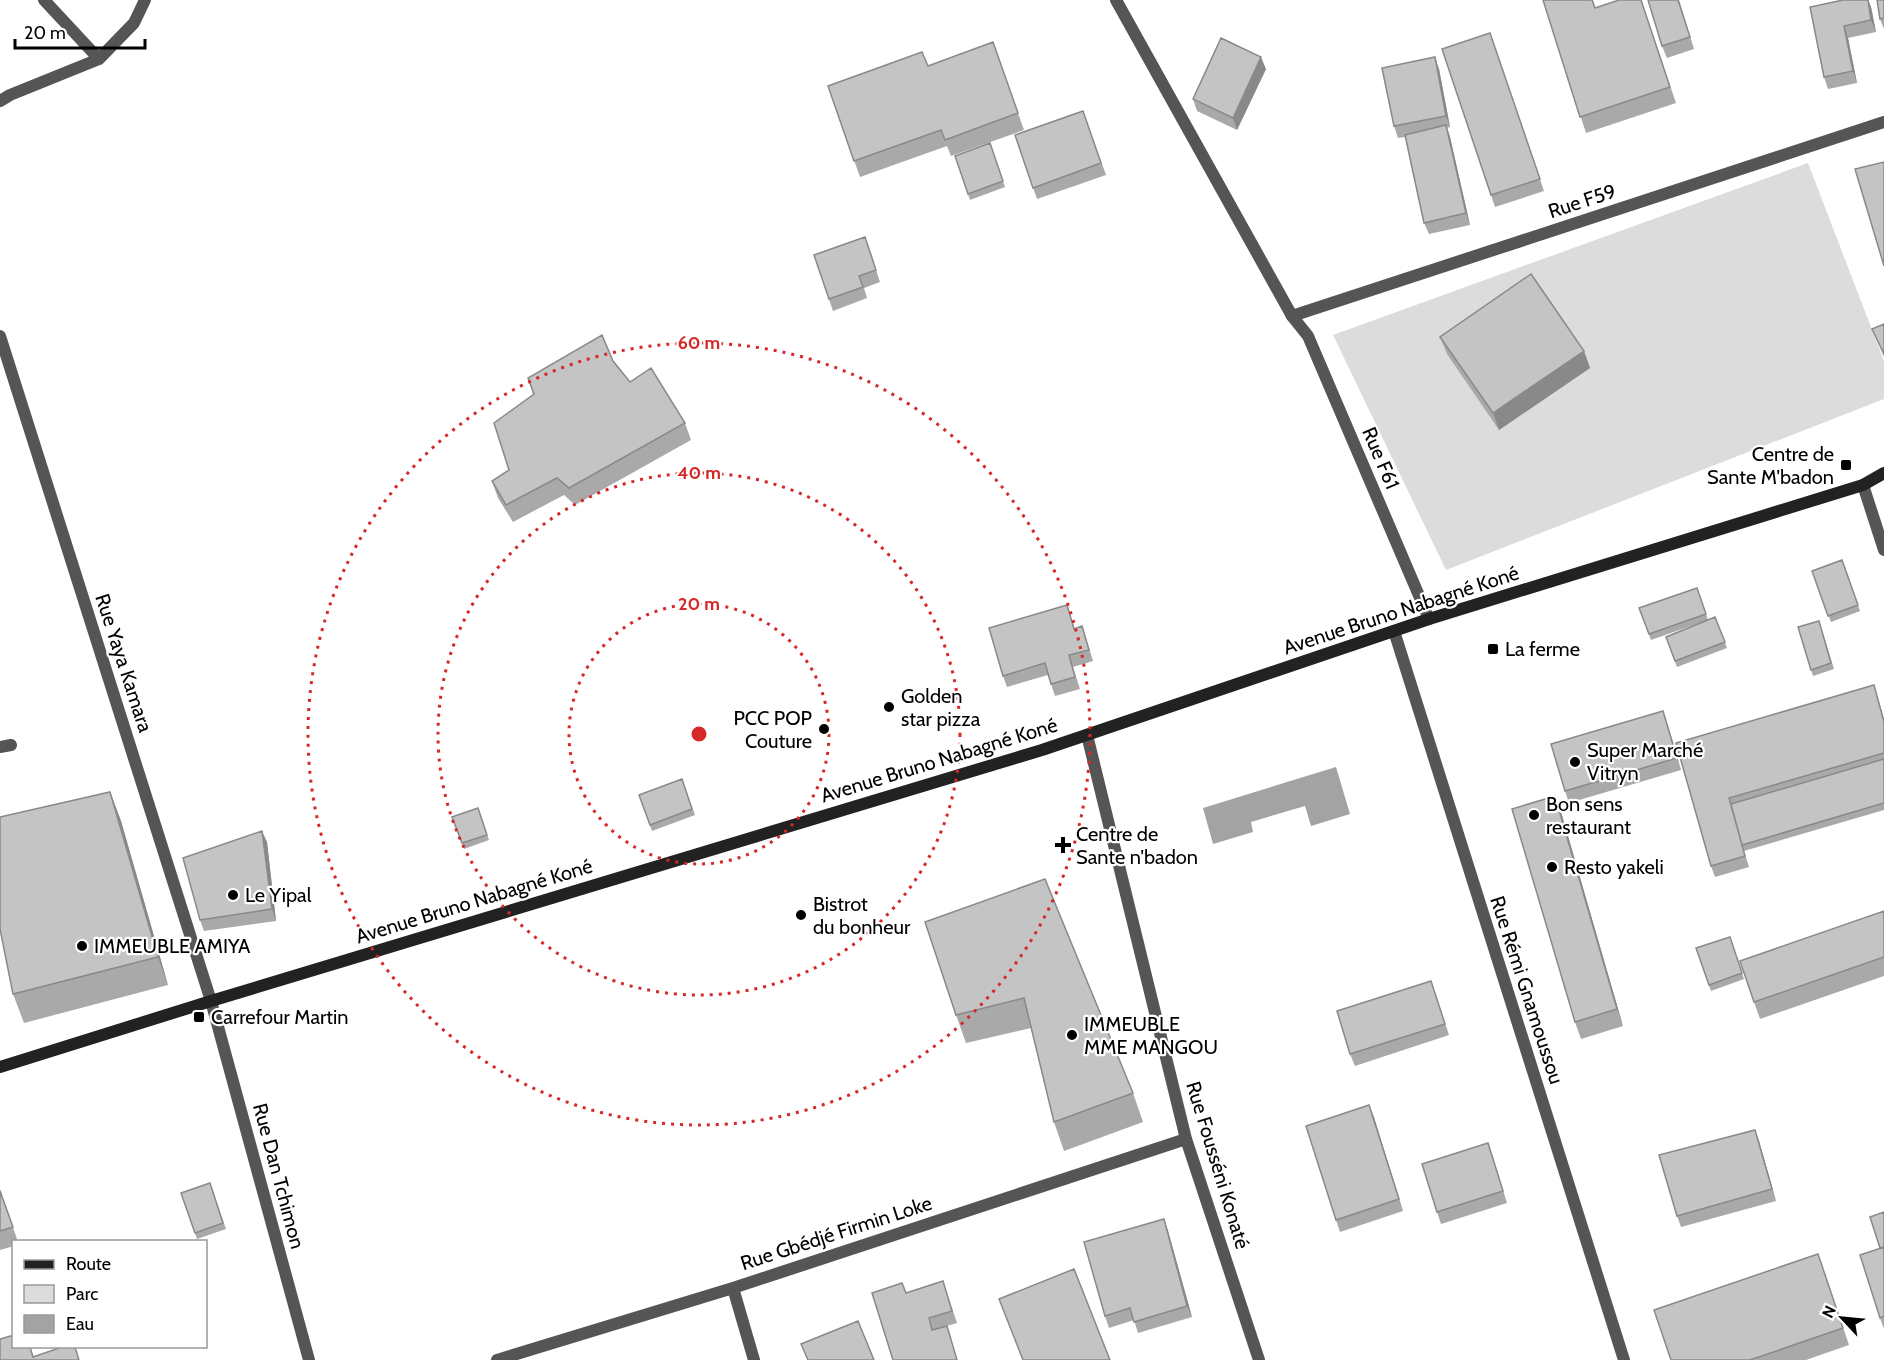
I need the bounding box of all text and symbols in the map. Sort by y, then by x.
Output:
scale bar [15,12,146,50]
text: 20 m [24,22,66,44]
street label: Rue F59 [1545,179,1619,223]
text: 60 m [678,332,720,354]
street label: Rue F61 [1357,423,1405,493]
place label: Centre de Sante M'badon [1707,442,1834,489]
marker: Centre de Sante M'badon [1839,458,1853,472]
text: 40 m [677,462,721,484]
street label: Avenue Bruno Nabagné Koné [1280,561,1522,659]
street label: Rue Yaya Kamara [90,591,158,736]
text: 20 m [678,593,720,615]
place label: La ferme [1505,637,1580,661]
marker: La ferme [1486,642,1500,656]
place label: Golden star pizza [901,684,981,731]
marker: Golden star pizza [882,700,896,714]
place label: PCC POP Couture [733,706,812,753]
street label: Avenue Bruno Nabagné Koné [818,713,1060,807]
marker: PCC POP Couture [817,722,831,736]
centre of rings [689,724,709,744]
place label: Super Marché Vitryn [1587,738,1703,785]
marker: Super Marché Vitryn [1568,755,1582,769]
place label: Bon sens restaurant [1546,792,1631,839]
marker: Bon sens restaurant [1527,808,1541,822]
place label: Centre de Sante n'badon [1076,822,1198,869]
marker: Centre de Sante n'badon [1054,836,1072,854]
street label: Avenue Bruno Nabagné Koné [353,854,595,948]
place label: Resto yakeli [1564,855,1664,879]
marker: Resto yakeli [1545,860,1559,874]
place label: Le Yipal [245,883,312,907]
marker: Le Yipal [226,888,240,902]
place label: Bistrot du bonheur [813,892,911,939]
street label: Rue Rémi Gnamoussou [1485,893,1569,1087]
marker: Bistrot du bonheur [794,908,808,922]
place label: IMMEUBLE AMIYA [94,934,251,958]
marker: IMMEUBLE AMIYA [75,939,89,953]
place label: Carrefour Martin [211,1005,348,1029]
marker: Carrefour Martin [192,1010,206,1024]
place label: IMMEUBLE MME MANGOU [1084,1012,1218,1059]
marker: IMMEUBLE MME MANGOU [1065,1028,1079,1042]
street label: Rue Fousséni Konaté [1181,1078,1255,1252]
street label: Rue Dan Tchimon [248,1101,310,1251]
street label: Rue Gbédjé Firmin Loke [737,1191,935,1275]
legend [12,1240,207,1348]
text: Route [66,1253,111,1275]
text: Parc [66,1283,98,1305]
north arrow [1812,1288,1872,1348]
text: N [1818,1302,1840,1321]
text: Eau [66,1313,94,1335]

